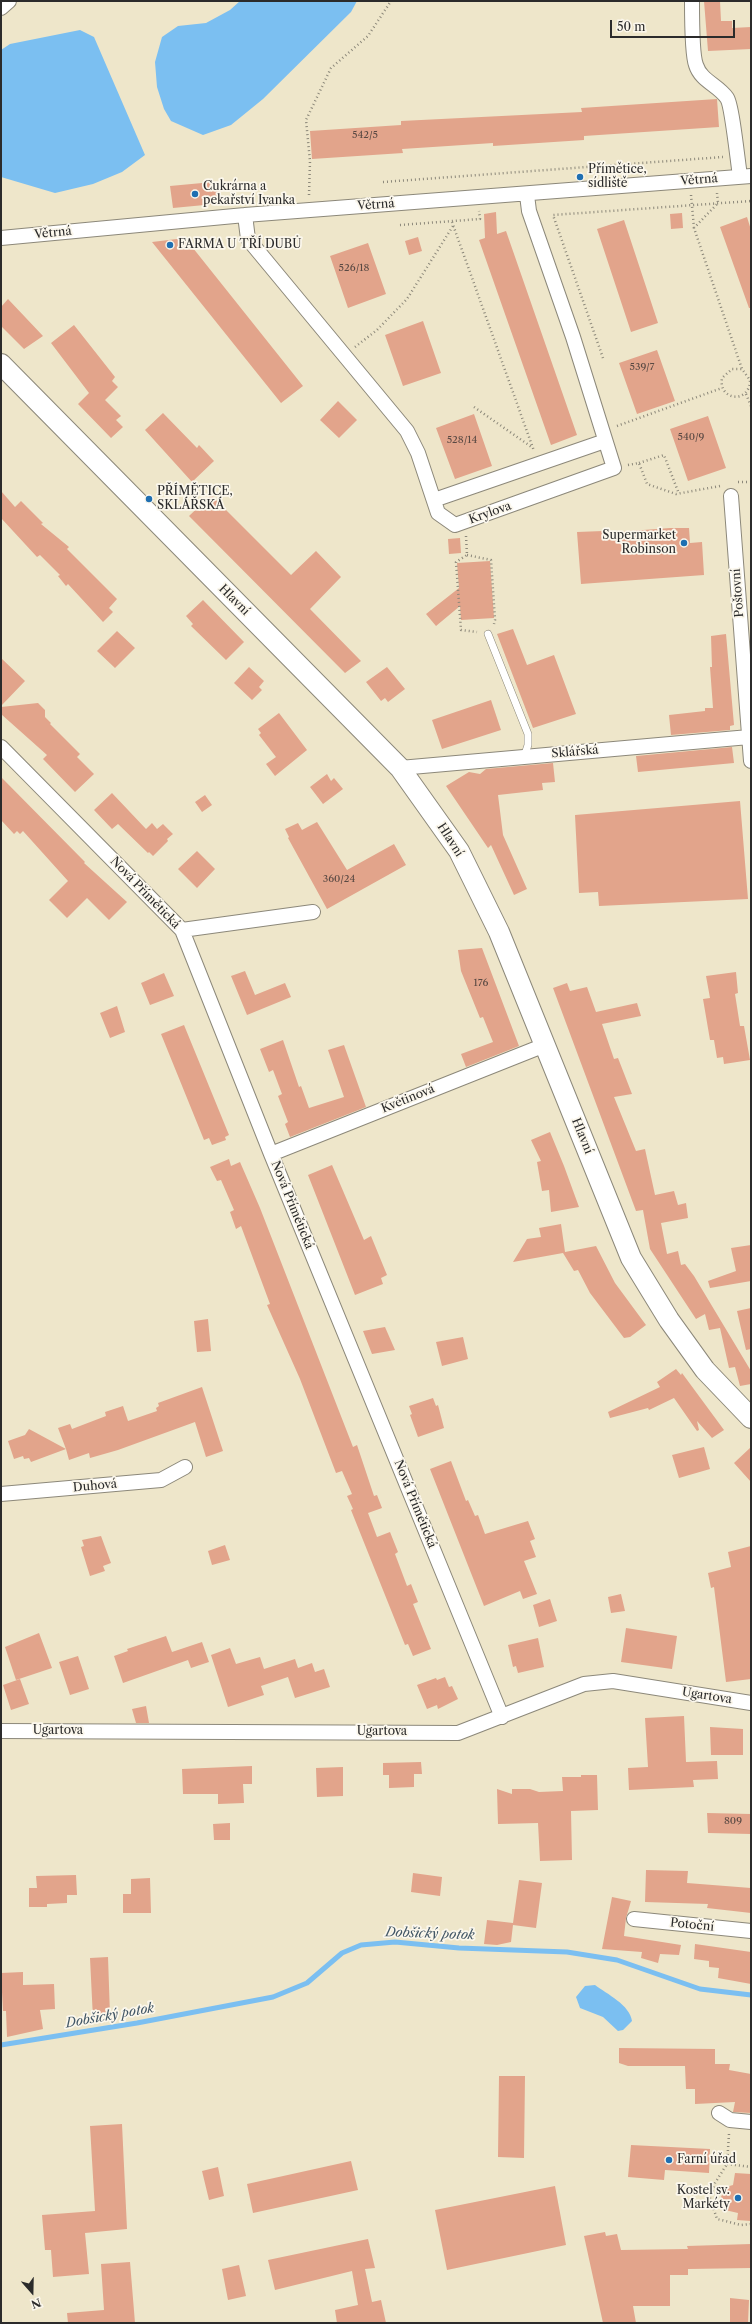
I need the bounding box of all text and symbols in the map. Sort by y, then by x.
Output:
scale bar [612,12,737,38]
text: 50 m [617,19,646,34]
house number: 542/5 [352,129,378,141]
place label: Přímětice, sídliště [588,163,647,191]
street label: Větrná [680,171,718,189]
marker: Přímětice, sídliště [575,172,585,182]
place label: Cukrárna a pekařství Ivanka [203,180,295,208]
marker: Cukrárna a pekařství Ivanka [190,189,200,199]
street label: Větrná [357,197,395,213]
street label: Větrná [34,224,72,242]
place label: FARMA U TŘÍ DUBŮ [178,238,301,252]
marker: FARMA U TŘÍ DUBŮ [165,240,175,250]
house number: 526/18 [339,262,369,274]
house number: 539/7 [629,361,655,373]
house number: 540/9 [678,431,704,443]
house number: 528/14 [447,434,477,446]
place label: PŘÍMĚTICE, SKLÁŘSKÁ [157,485,233,513]
marker: PŘÍMĚTICE, SKLÁŘSKÁ [144,494,154,504]
street label: Krylova [467,499,513,527]
place label: Supermarket Robinson [602,529,676,557]
marker: Supermarket Robinson [679,538,689,548]
street label: Poštovní [729,568,747,618]
street label: Hlavní [216,582,252,618]
street label: Sklářská [551,743,599,761]
street label: Hlavní [434,820,466,860]
street label: Nová Přímětická [107,854,183,932]
house number: 360/24 [323,873,355,885]
house number: 176 [474,977,488,989]
street label: Květinová [379,1082,437,1116]
street label: Hlavní [568,1116,596,1156]
street label: Nová Přímětická [268,1159,316,1251]
street label: Nová Přímětická [391,1458,439,1550]
street label: Duhová [72,1477,118,1495]
street label: Ugartova [681,1685,733,1707]
street label: Ugartova [33,1724,83,1738]
street label: Ugartova [357,1725,407,1739]
house number: 809 [724,1815,742,1827]
street label: Potoční [669,1916,715,1934]
water label: Dobšický potok [385,1925,475,1943]
water label: Dobšický potok [65,2001,155,2031]
place label: Farní úřad [677,2153,736,2167]
marker: Farní úřad [664,2155,674,2165]
place label: Kostel sv. Markéty [677,2184,730,2212]
marker: Kostel sv. Markéty [733,2193,743,2203]
north arrow [12,2272,52,2312]
text: N [29,2295,43,2311]

